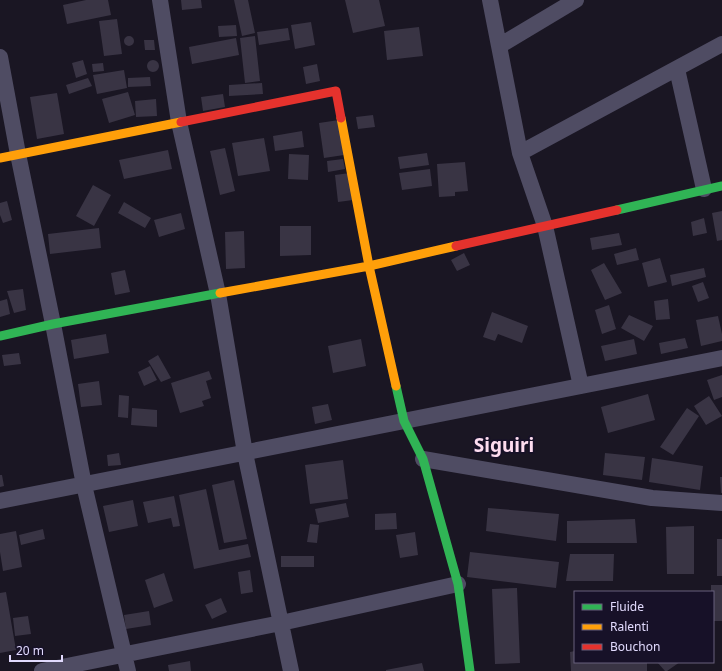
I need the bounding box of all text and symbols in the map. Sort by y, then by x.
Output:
district label: Siguiri [474,432,534,458]
legend [574,591,714,663]
text: Fluide [610,598,644,615]
text: Ralenti [610,618,649,635]
scale bar [10,637,62,663]
text: Bouchon [610,638,660,655]
text: 20 m [16,642,44,659]

